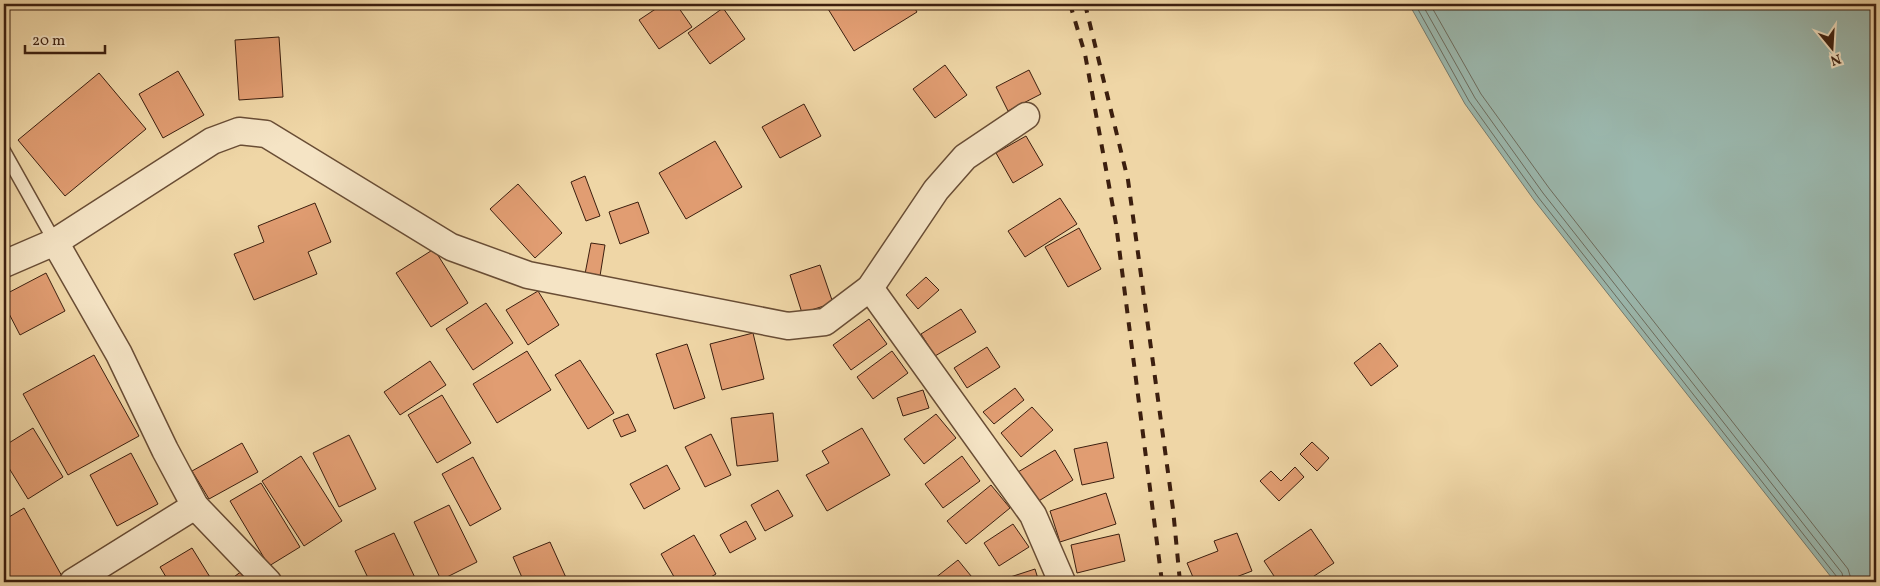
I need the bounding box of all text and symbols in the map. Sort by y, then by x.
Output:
scale bar [25,22,105,54]
north arrow [1808,22,1858,72]
text: 20 m [32,31,65,52]
text: N [1828,48,1843,70]

